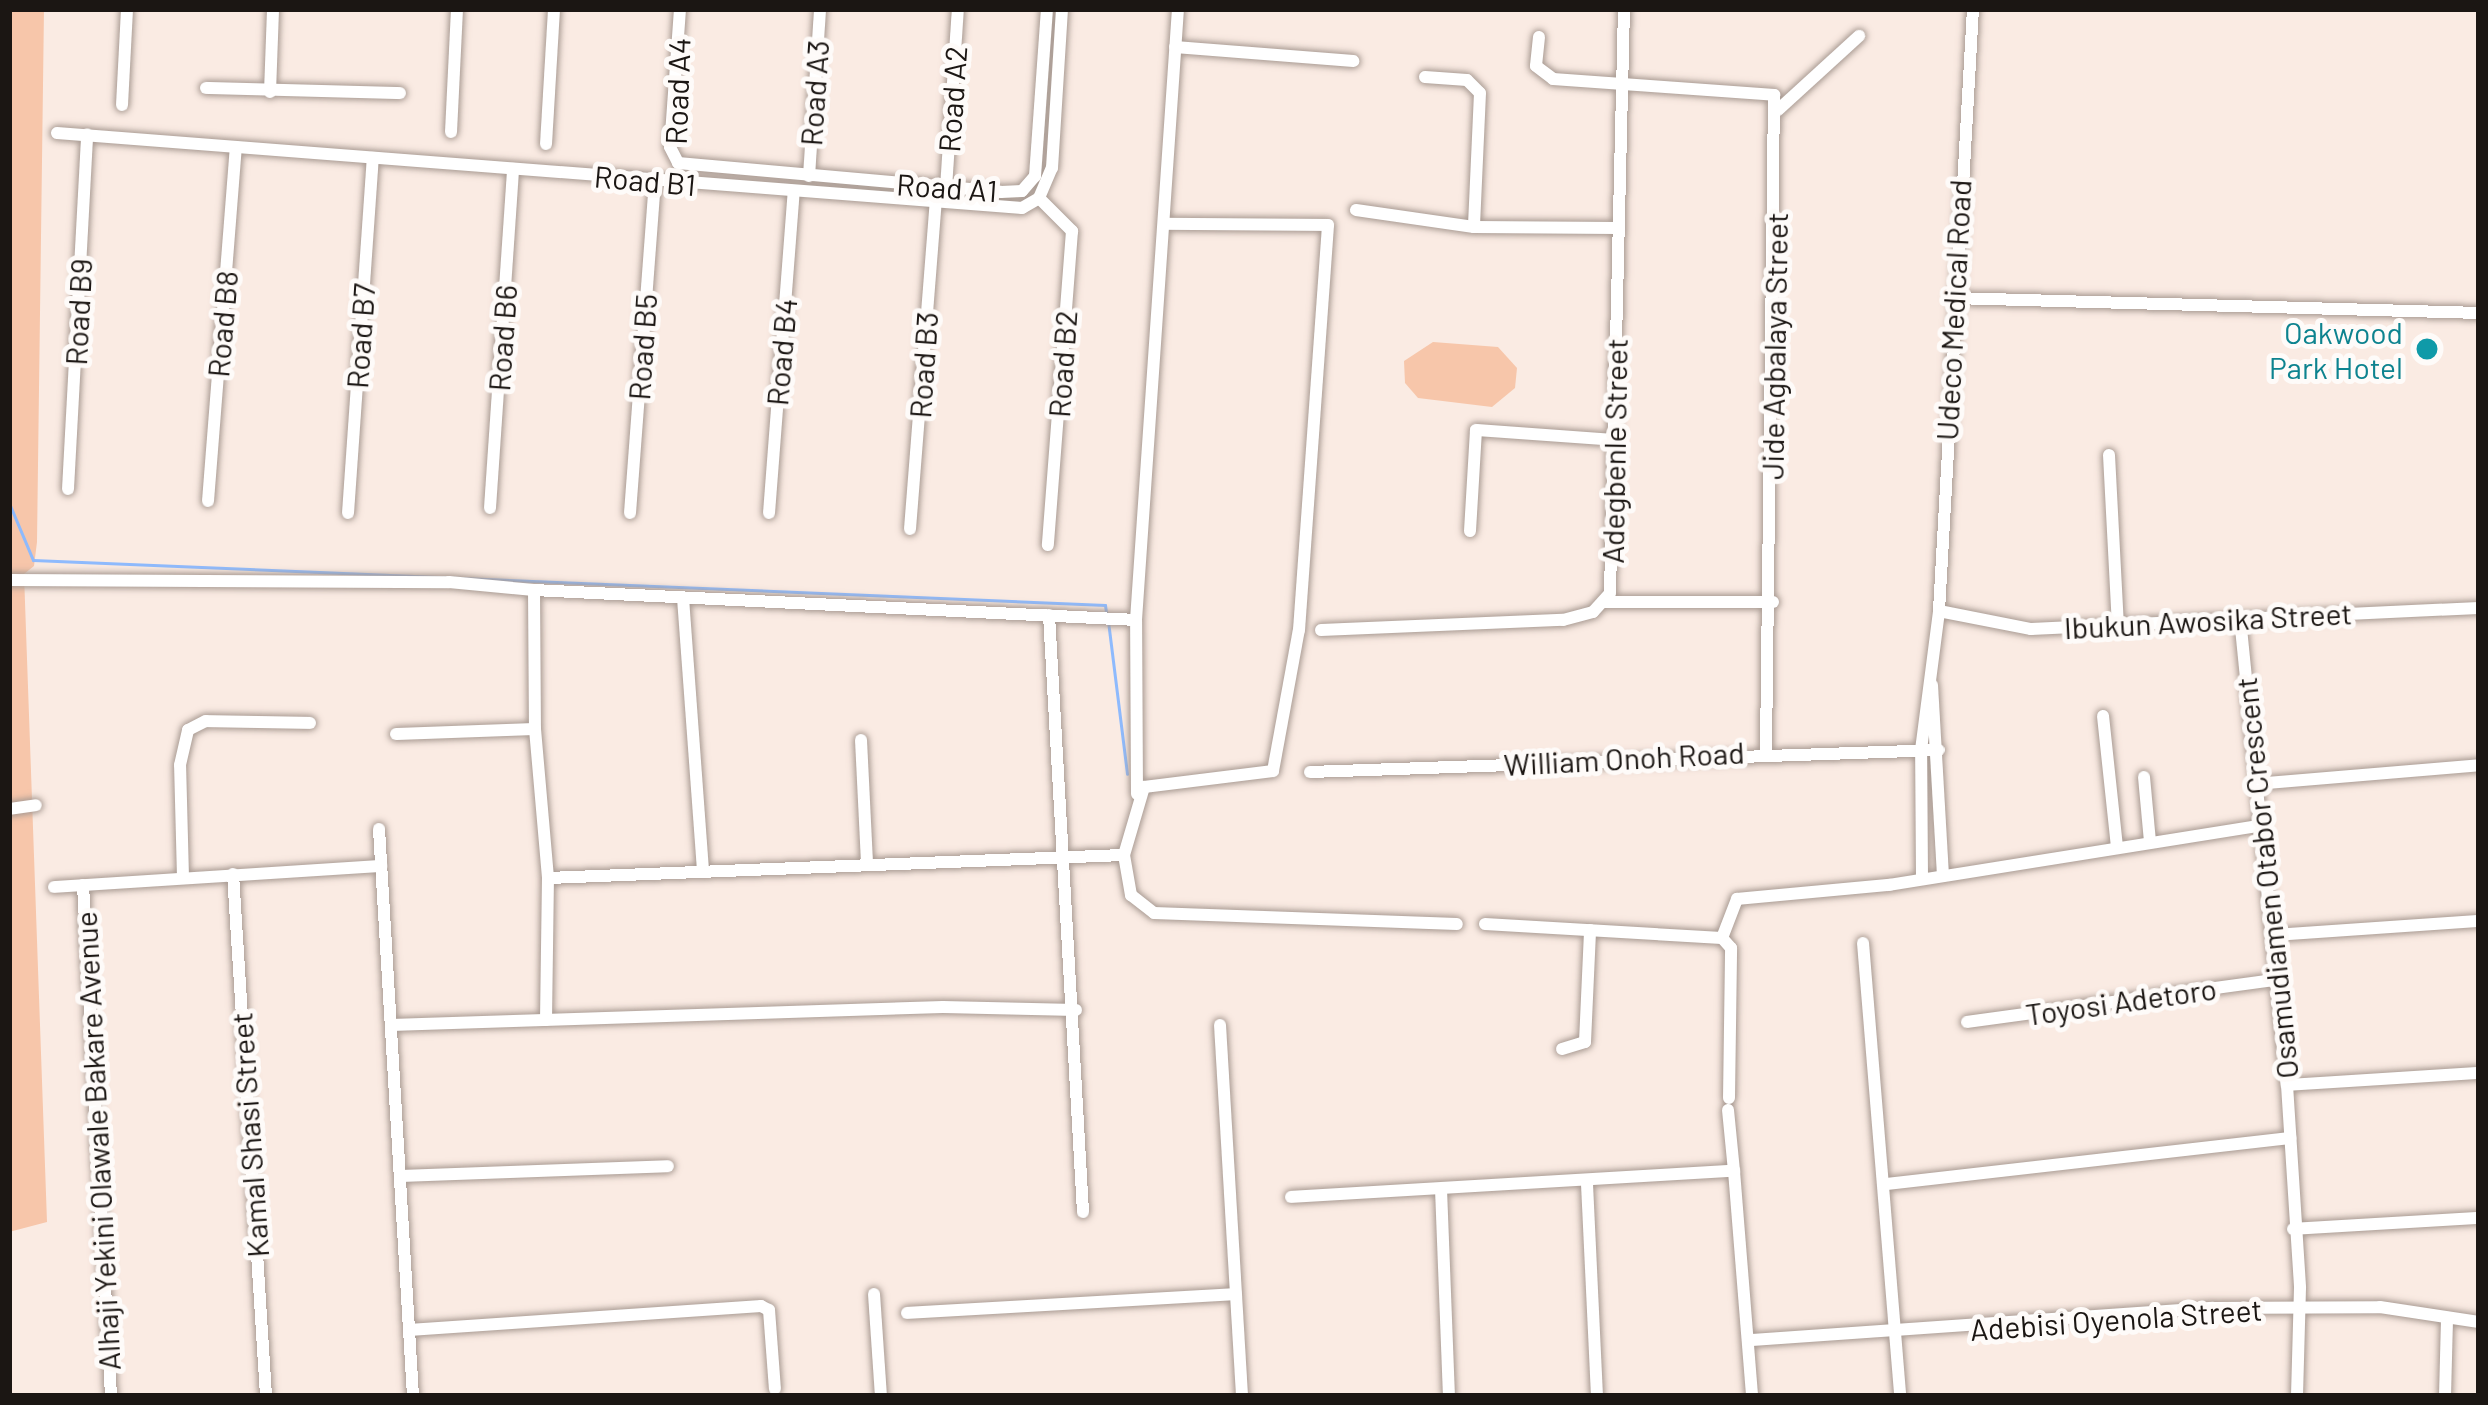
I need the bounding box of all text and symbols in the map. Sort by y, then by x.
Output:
street label: Road A4 [657,37,697,145]
street label: Road A3 [792,39,836,147]
street label: Road A2 [930,45,974,153]
street label: Road B1 [593,158,697,202]
street label: Road A1 [895,166,999,208]
street label: Udeco Medical Road [1928,179,1978,441]
street label: Jide Agbalaya Street [1754,212,1794,480]
street label: Road B9 [57,258,99,366]
street label: Road B8 [199,269,245,379]
street label: Road B7 [338,282,382,390]
street label: Road B6 [480,284,524,392]
street label: Road B5 [620,293,664,401]
street label: Road B4 [758,297,804,407]
street label: Road B2 [1040,309,1084,419]
street label: Road B3 [901,311,945,419]
place label: Oakwood Park Hotel [2269,314,2403,385]
marker: Oakwood Park Hotel [2414,336,2440,362]
street label: Adegbenle Street [1594,338,1634,564]
street label: Ibukun Awosika Street [2063,594,2353,646]
street label: Osamudiamen Otabor Crescent [2227,675,2305,1081]
street label: William Onoh Road [1503,734,1745,782]
street label: Alhaji Yekini Olawale Bakare Avenue [67,911,127,1371]
street label: Toyosi Adetoro [2023,970,2219,1032]
street label: Kamal Shasi Street [222,1011,276,1259]
street label: Adebisi Oyenola Street [1969,1291,2263,1347]

